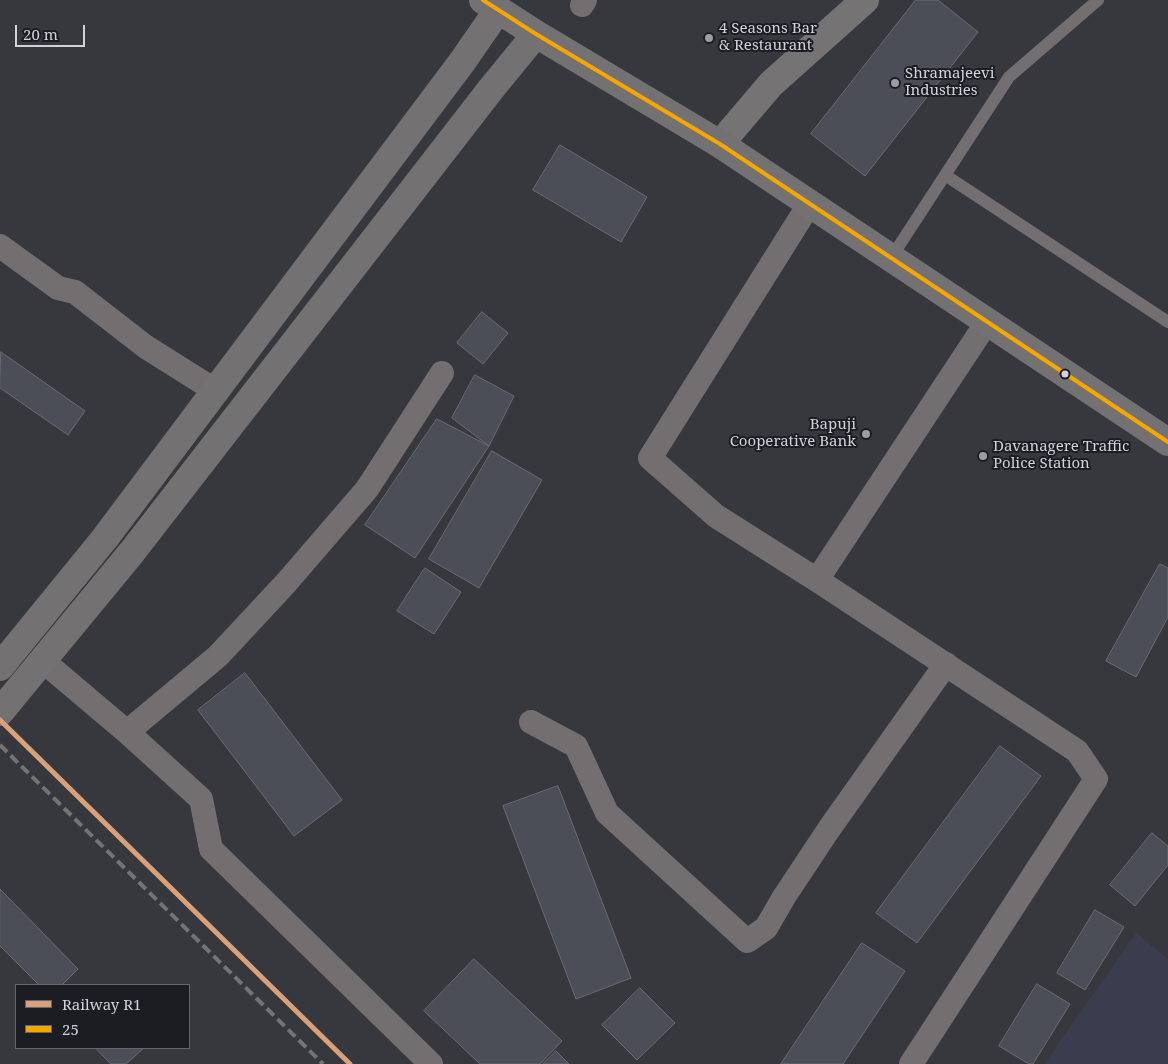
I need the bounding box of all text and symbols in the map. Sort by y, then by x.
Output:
scale bar [18,15,88,47]
place label: 4 Seasons Bar & Restaurant [719,20,817,55]
text: 20 m [23,24,58,44]
marker: 4 Seasons Bar & Restaurant [703,32,715,44]
place label: Shramajeevi Industries [905,65,995,100]
marker: Shramajeevi Industries [889,77,901,89]
unlabelled marker [1060,369,1070,379]
place label: Bapuji Cooperative Bank [730,416,856,451]
marker: Bapuji Cooperative Bank [860,428,872,440]
place label: Davanagere Traffic Police Station [993,438,1129,473]
marker: Davanagere Traffic Police Station [977,450,989,462]
legend [15,984,190,1049]
text: Railway R1 [62,994,141,1014]
text: 25 [62,1019,79,1039]

